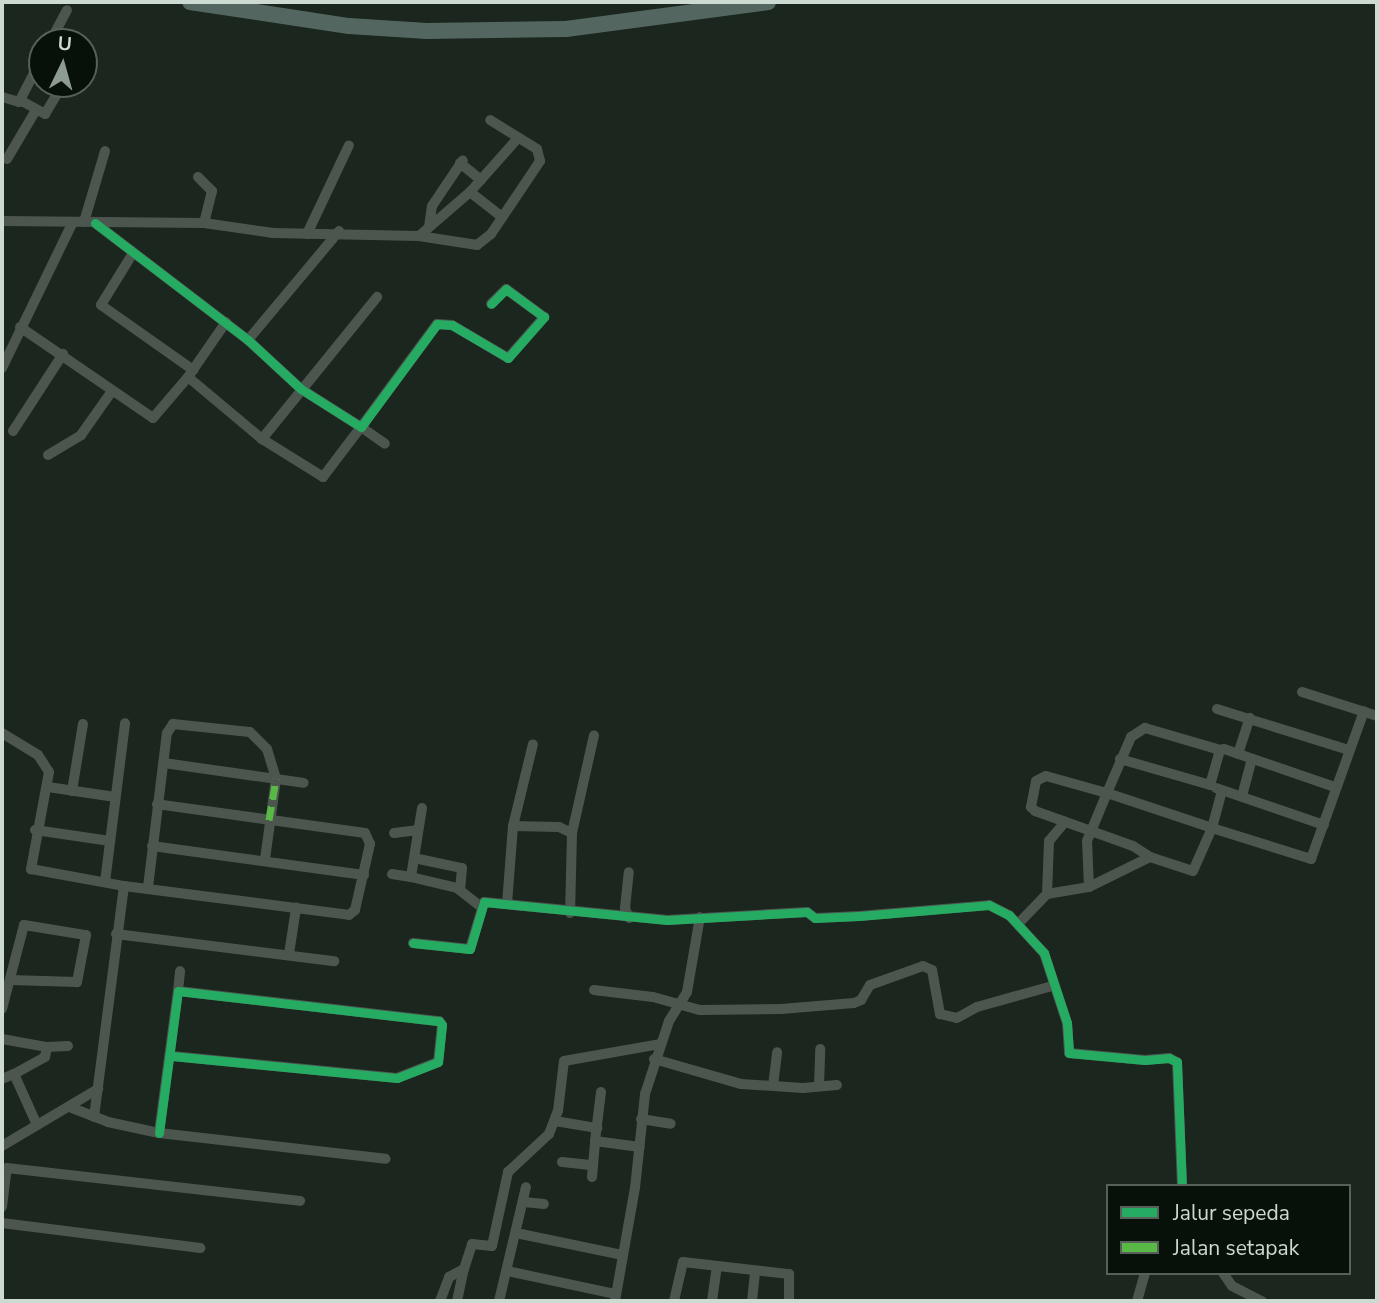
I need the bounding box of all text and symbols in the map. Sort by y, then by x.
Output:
north arrow [28,28,98,98]
text: U [57,31,73,58]
legend [1106,1184,1351,1275]
text: Jalur sepeda [1173,1199,1290,1227]
text: Jalan setapak [1173,1234,1299,1262]

